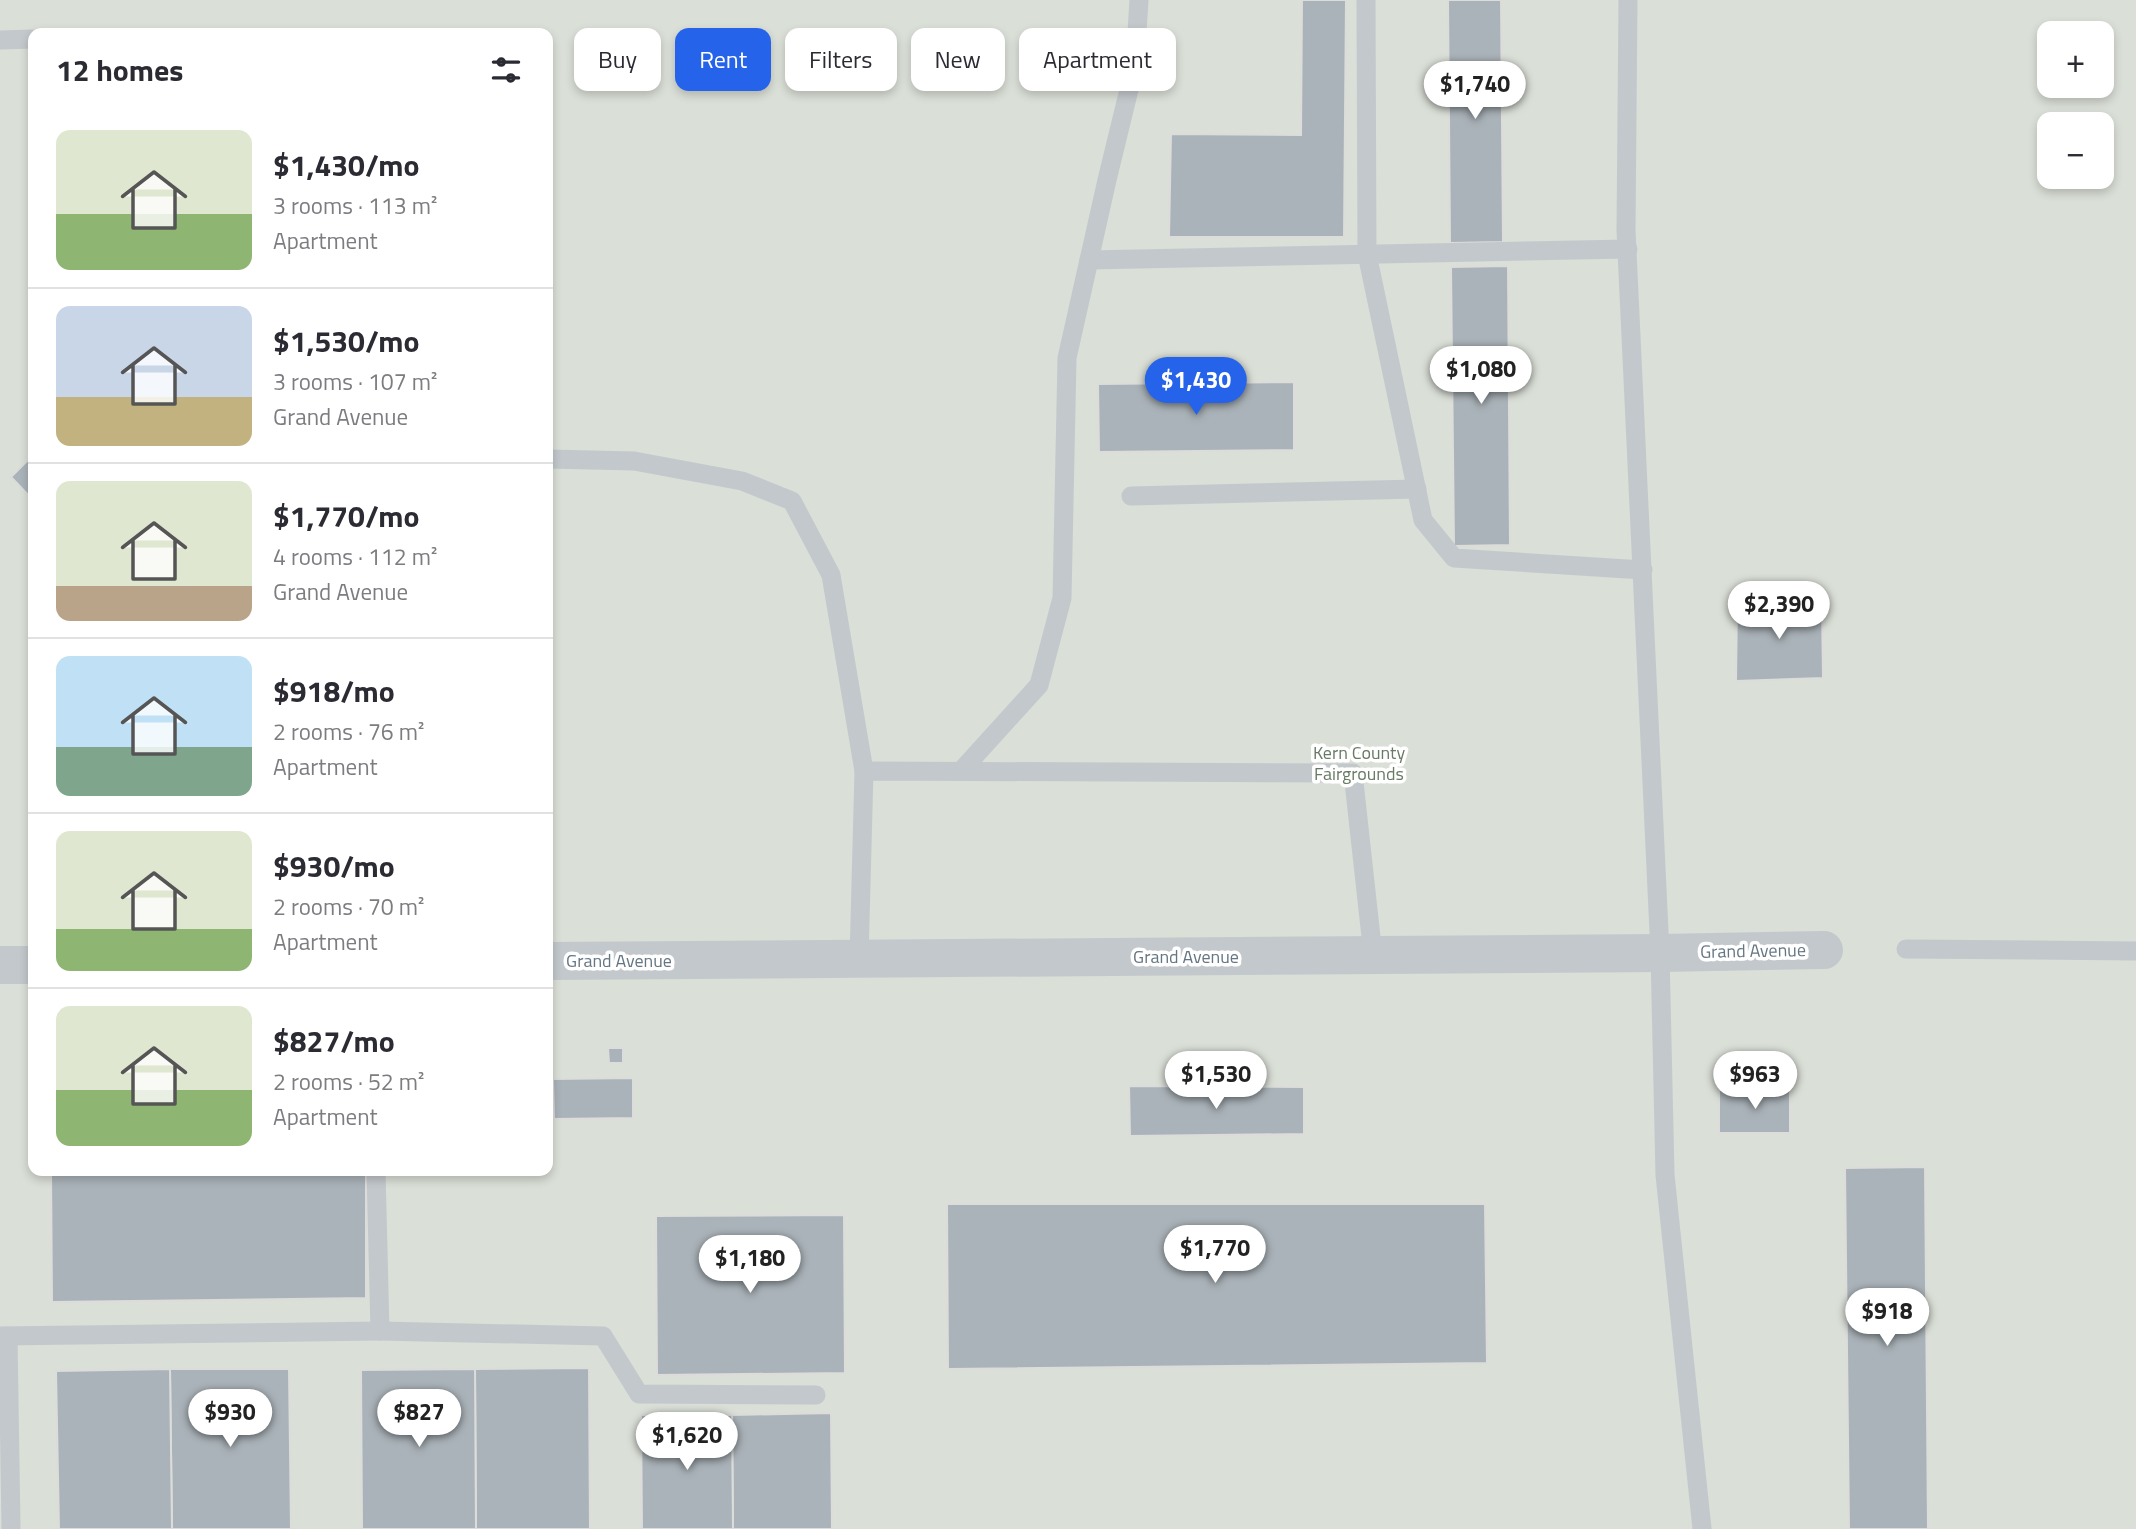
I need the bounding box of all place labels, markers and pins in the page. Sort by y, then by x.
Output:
pin: $1,740 [1418,61,1532,121]
pin: $1,080 [1424,346,1538,406]
pin: $1,430 [1139,358,1253,417]
pin: $2,390 [1722,582,1836,641]
pin: $1,530 [1159,1052,1273,1111]
pin: $963 [1714,1052,1796,1111]
pin: $1,770 [1158,1226,1272,1285]
pin: $1,180 [693,1236,807,1295]
pin: $918 [1846,1288,1928,1348]
pin: $930 [189,1390,271,1449]
pin: $827 [378,1390,460,1449]
pin: $1,620 [630,1412,744,1472]

